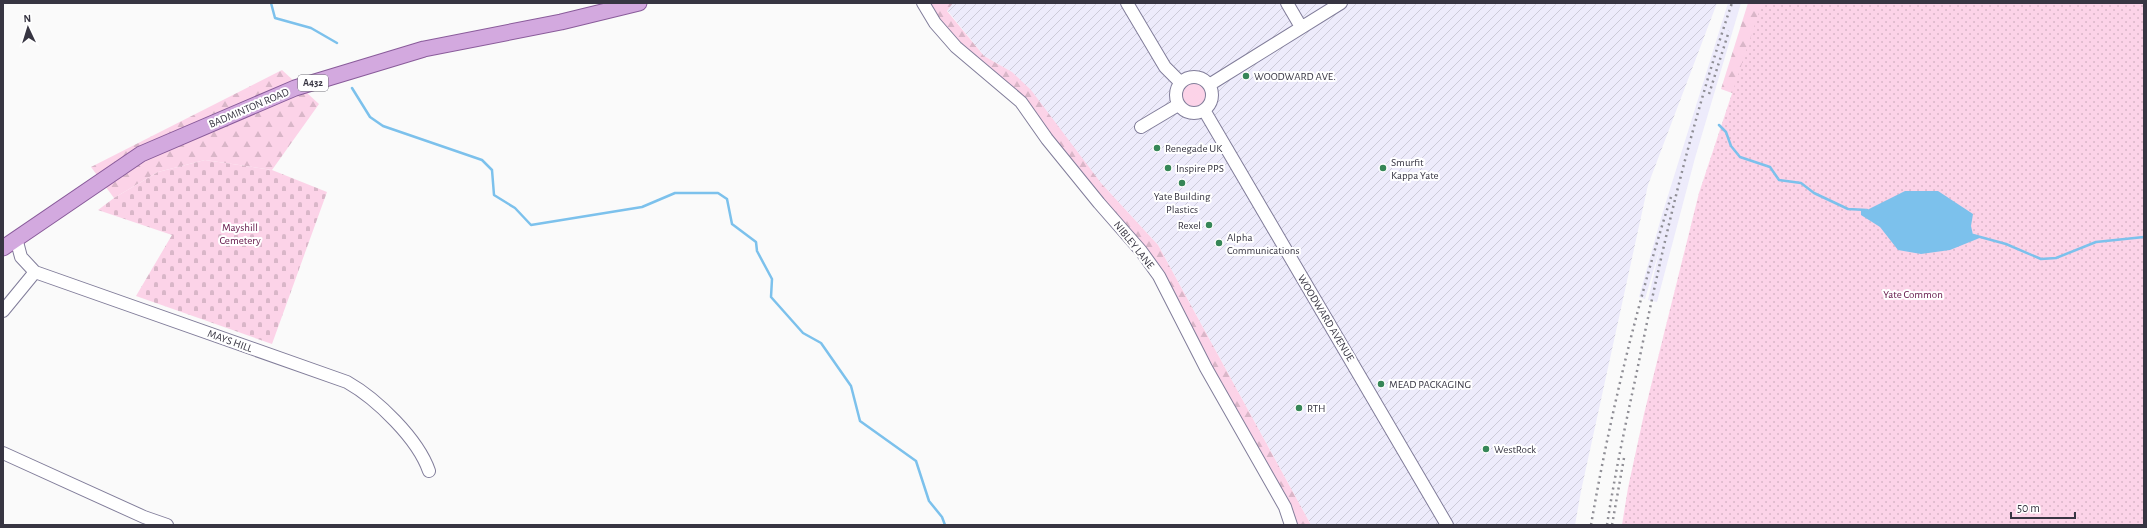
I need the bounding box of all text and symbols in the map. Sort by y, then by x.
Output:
north arrow [8,8,48,48]
text: N [23,13,32,24]
marker: WOODWARD AVE. [1241,71,1251,81]
place label: WOODWARD AVE. [1254,71,1336,82]
road number: A432 [298,75,328,91]
street label: BADMINTON ROAD [207,86,291,130]
marker: Renegade UK [1152,143,1162,153]
place label: Renegade UK [1165,143,1223,154]
place label: Smurfit Kappa Yate [1391,157,1439,181]
marker: Inspire PPS [1163,163,1173,173]
place label: Inspire PPS [1176,163,1224,174]
marker: Smurfit Kappa Yate [1378,163,1388,173]
marker: Yate Building Plastics [1177,178,1187,188]
place label: Yate Building Plastics [1154,191,1211,215]
street label: NIBLEY LANE [1112,219,1157,271]
place label: Rexel [1178,220,1201,231]
marker: Rexel [1204,220,1214,230]
park label: Mayshill Cemetery [219,222,261,246]
place label: Alpha Communications [1227,232,1300,256]
marker: Alpha Communications [1214,238,1224,248]
street label: WOODWARD AVENUE [1296,273,1357,364]
park label: Yate Common [1883,289,1943,300]
street label: MAYS HILL [206,328,254,354]
marker: MEAD PACKAGING [1376,379,1386,389]
place label: MEAD PACKAGING [1389,379,1471,390]
marker: RTH [1294,403,1304,413]
place label: RTH [1307,403,1326,414]
marker: WestRock [1481,444,1491,454]
place label: WestRock [1494,444,1536,455]
scale bar [2011,494,2075,520]
text: 50 m [2017,502,2040,514]

